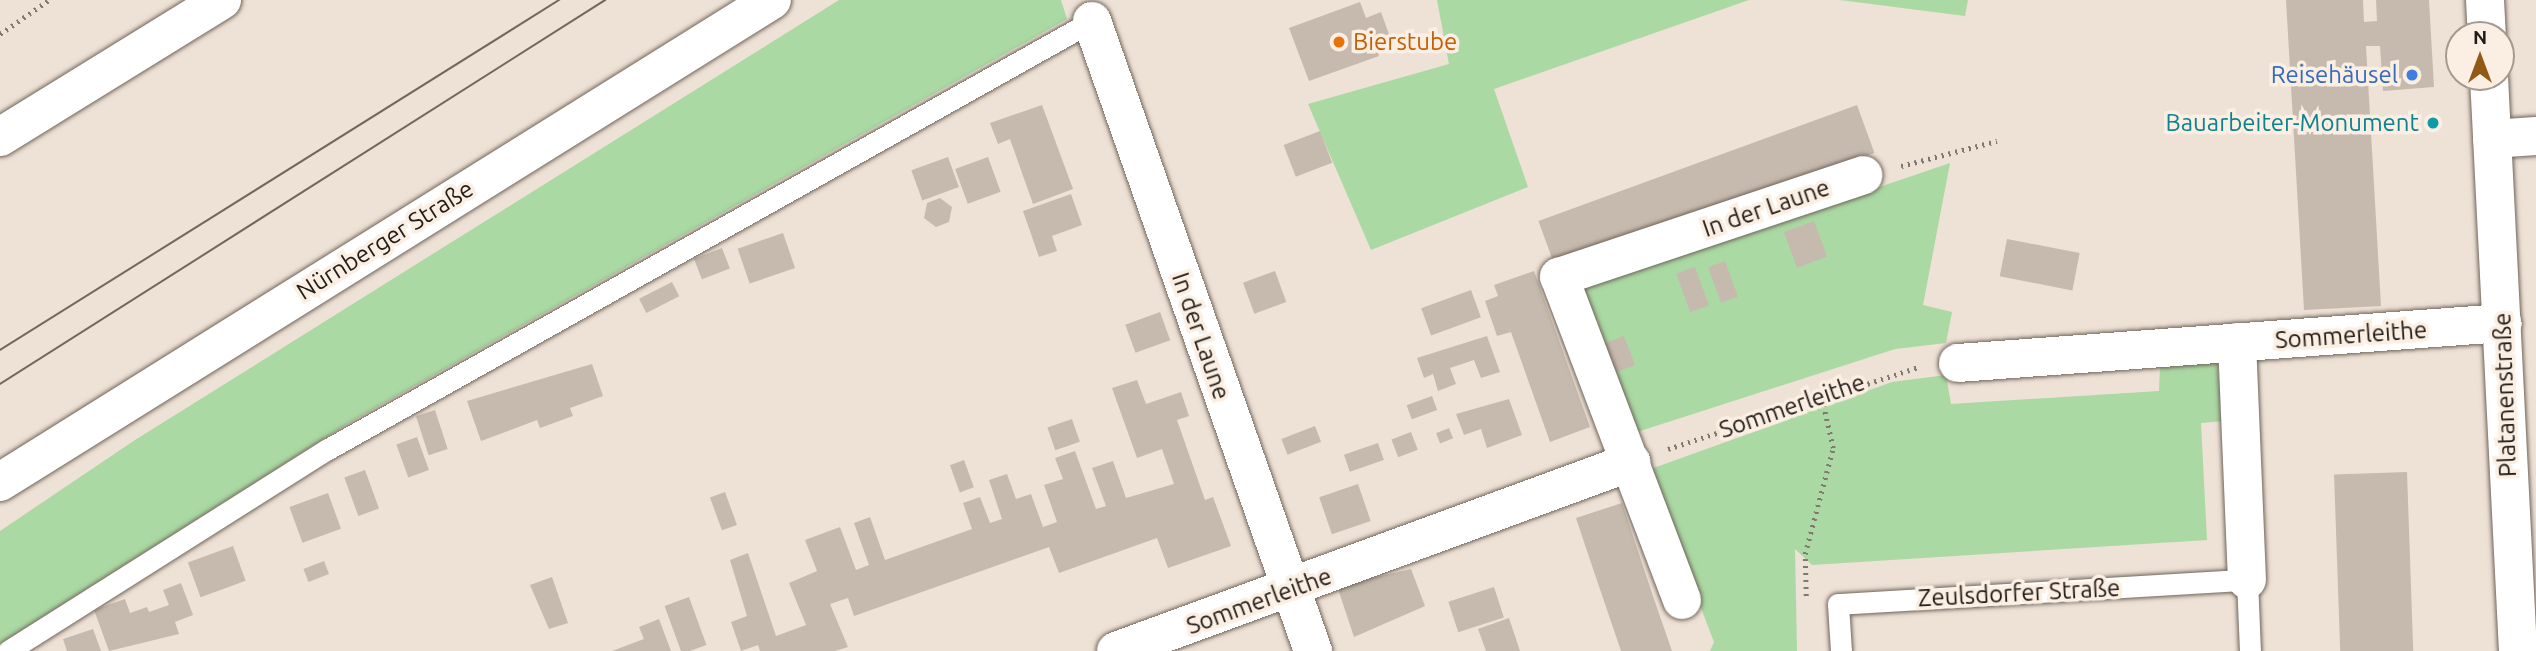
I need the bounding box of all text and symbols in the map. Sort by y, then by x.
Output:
north arrow [2445,21,2515,91]
text: N [2473,26,2487,48]
place label: Bierstube [1353,28,1457,56]
marker: Bierstube [1331,34,1347,50]
place label: Reisehäusel [2271,61,2398,89]
marker: Reisehäusel [2404,67,2420,83]
place label: Bauarbeiter-Monument [2166,109,2419,137]
marker: Bauarbeiter-Monument [2425,115,2441,131]
street label: In der Laune [1699,173,1833,243]
street label: Nürnberger Straße [291,174,479,306]
street label: In der Laune [1166,269,1236,403]
street label: Platanenstraße [2488,312,2522,478]
street label: Sommerleithe [2274,315,2428,355]
street label: Sommerleithe [1715,368,1869,444]
street label: Sommerleithe [1183,561,1335,641]
street label: Zeulsdorfer Straße [1917,573,2121,613]

